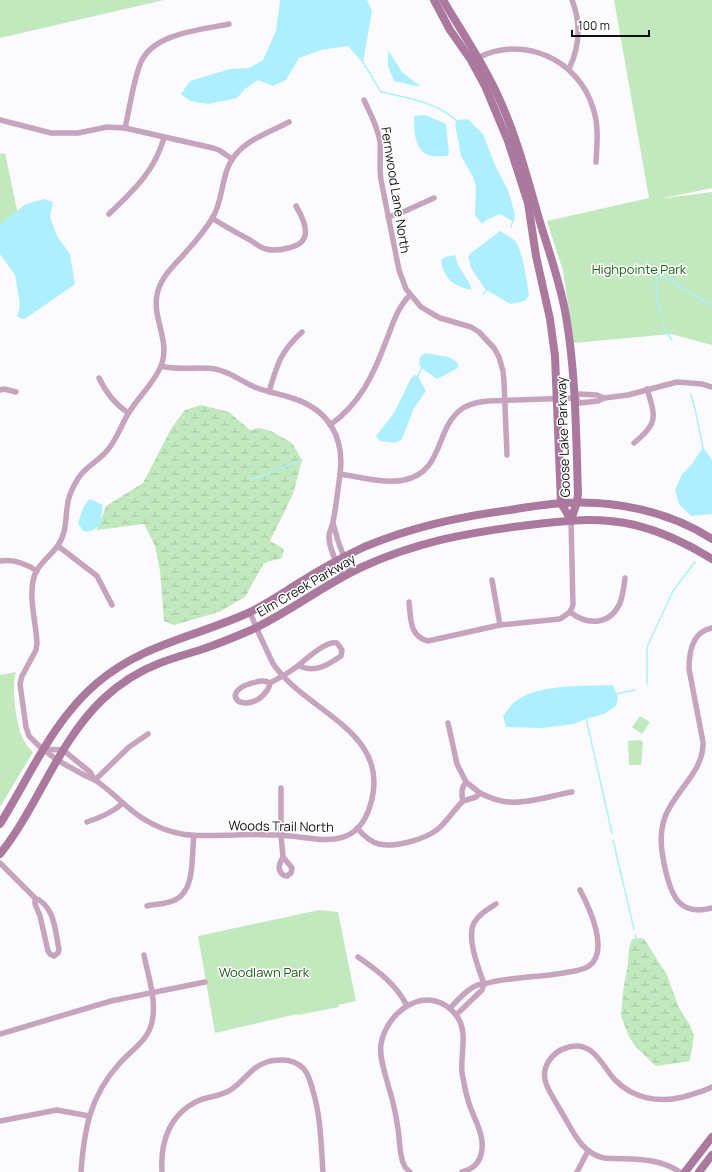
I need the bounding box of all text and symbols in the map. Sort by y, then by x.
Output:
scale bar [572,12,649,38]
text: 100 m [578,17,610,34]
street label: Fernwood Lane North [377,126,415,254]
park label: Highpointe Park [592,260,687,278]
street label: Goose Lake Parkway [552,376,574,498]
street label: Elm Creek Parkway [253,549,359,621]
street label: Woods Trail North [228,816,334,836]
park label: Woodlawn Park [219,963,310,981]

